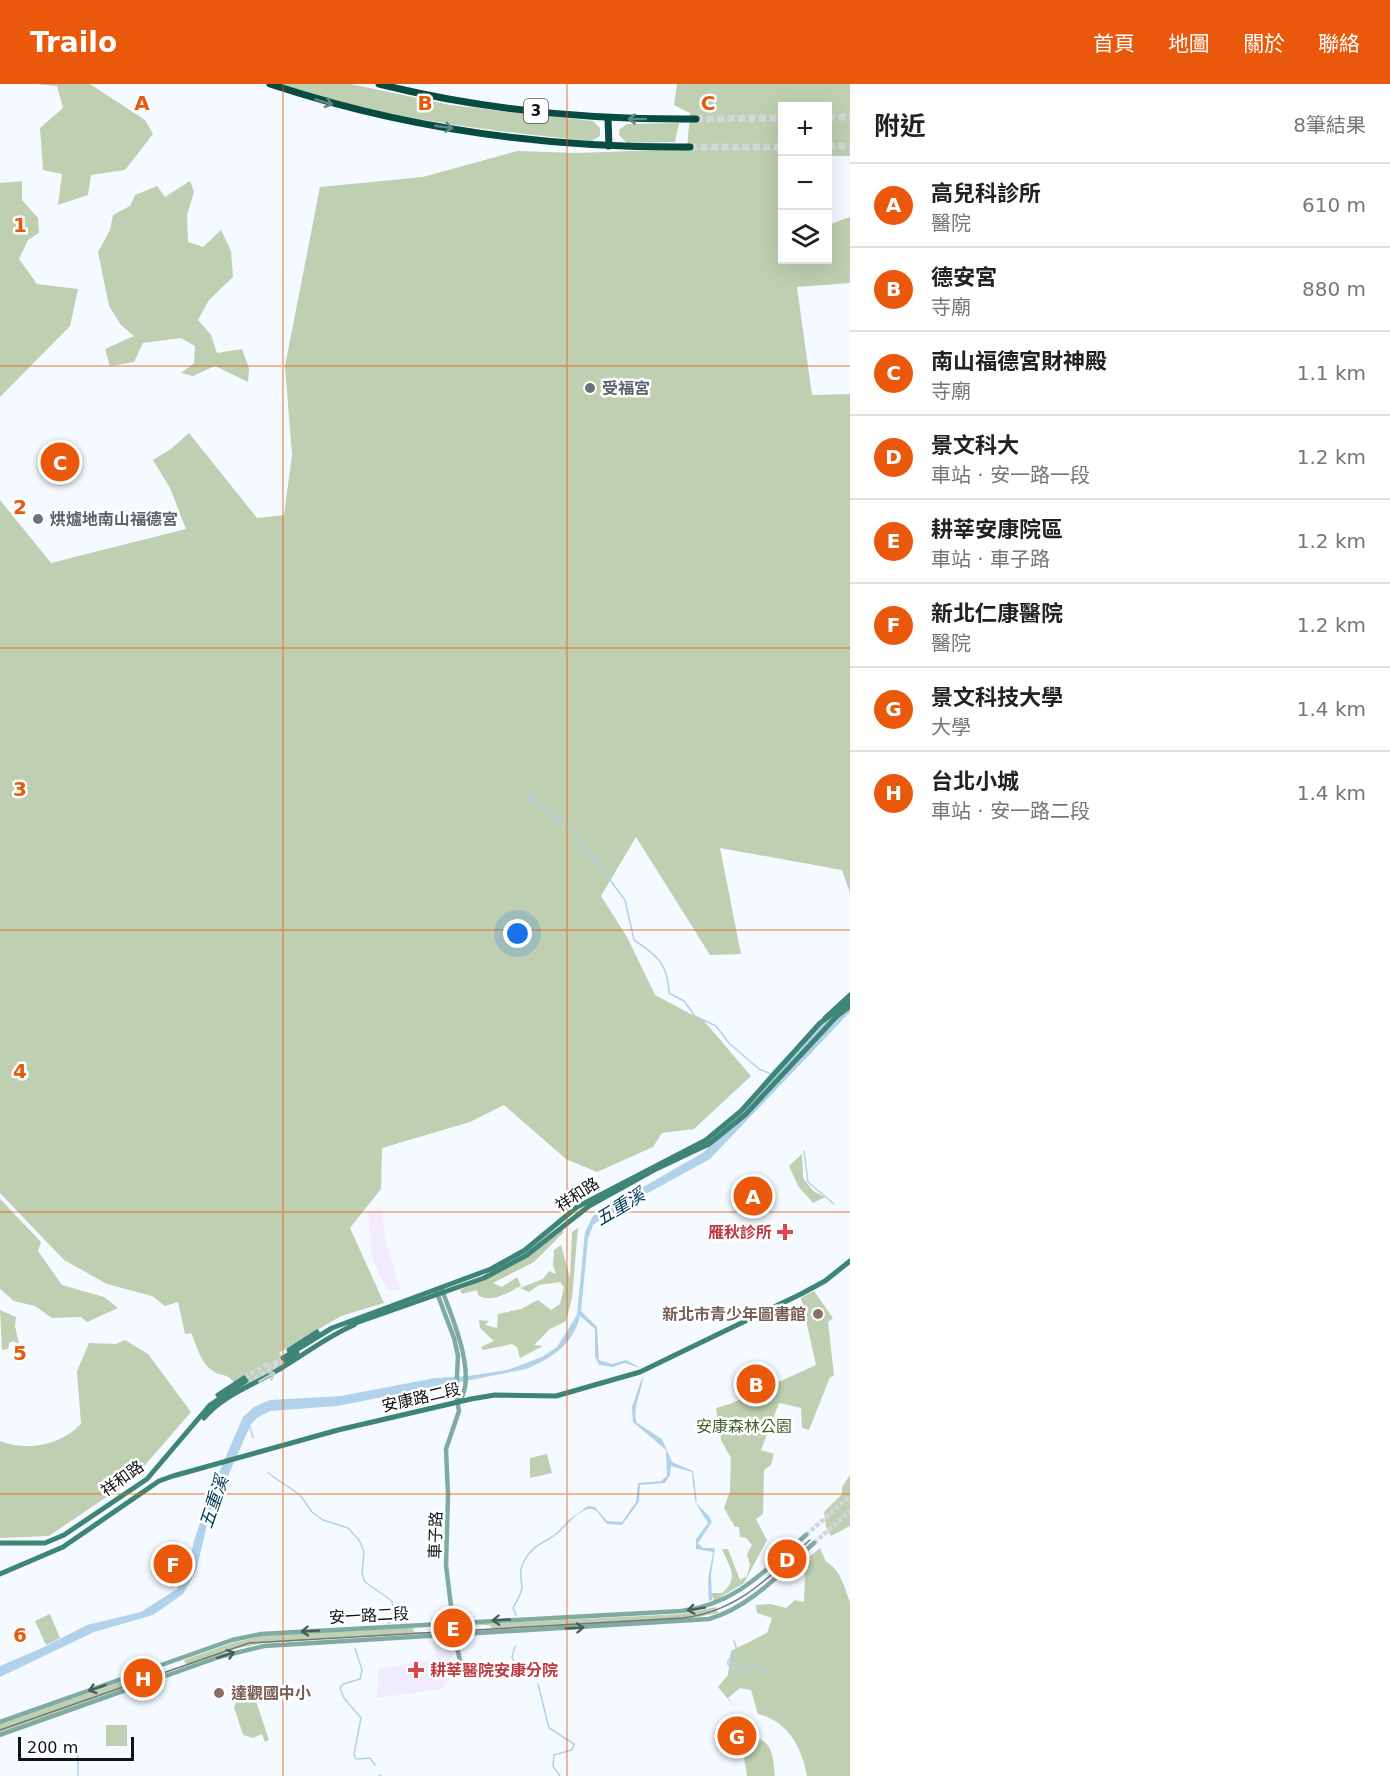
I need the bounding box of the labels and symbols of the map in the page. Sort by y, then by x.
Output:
text: A [134,91,150,115]
text: B [417,91,433,115]
text: C [701,91,715,115]
one-way arrow [314,97,333,108]
road number: 3 [524,99,548,123]
one-way arrow [628,113,648,125]
one-way arrow [434,122,453,133]
text: 1 [13,213,27,237]
place label: 受福宮 [602,379,650,398]
marker: 受福宮 [583,381,597,395]
pin: C [40,440,80,484]
text: 2 [13,495,27,519]
place label: 烘爐地南山福德宮 [50,510,178,529]
marker: 烘爐地南山福德宮 [31,512,45,526]
text: 3 [13,777,27,801]
your location [503,919,532,948]
text: 4 [13,1059,27,1083]
street label: 祥和路 [552,1173,603,1215]
pin: A [734,1174,772,1218]
water label: 五重溪 [591,1182,651,1229]
place label: 雁秋診所 [708,1223,772,1242]
marker: 雁秋診所 [776,1223,794,1241]
place label: 新北市青少年圖書館 [662,1305,806,1324]
marker: 新北市青少年圖書館 [811,1307,825,1321]
text: 5 [13,1341,27,1365]
pin: B [736,1362,776,1406]
one-way arrow [259,1370,276,1382]
street label: 安康路二段 [380,1379,462,1416]
park label: 安康森林公園 [696,1417,792,1436]
street label: 祥和路 [97,1457,147,1500]
water label: 五重溪 [195,1470,233,1531]
street label: 車子路 [425,1511,446,1559]
pin: D [768,1536,806,1582]
pin: F [154,1542,192,1586]
street label: 安一路二段 [329,1604,409,1627]
one-way arrow [686,1604,706,1615]
pin: E [434,1606,472,1650]
one-way arrow [492,1615,511,1626]
one-way arrow [565,1622,585,1633]
text: 6 [13,1623,27,1647]
one-way arrow [301,1625,321,1636]
one-way arrow [216,1649,235,1660]
pin: H [124,1656,162,1700]
marker: 耕莘醫院安康分院 [407,1661,425,1679]
place label: 耕莘醫院安康分院 [430,1661,558,1680]
one-way arrow [88,1683,107,1694]
place label: 達觀國中小 [231,1684,311,1703]
marker: 達觀國中小 [212,1686,226,1700]
pin: G [718,1714,756,1758]
scale bar [18,1734,134,1762]

